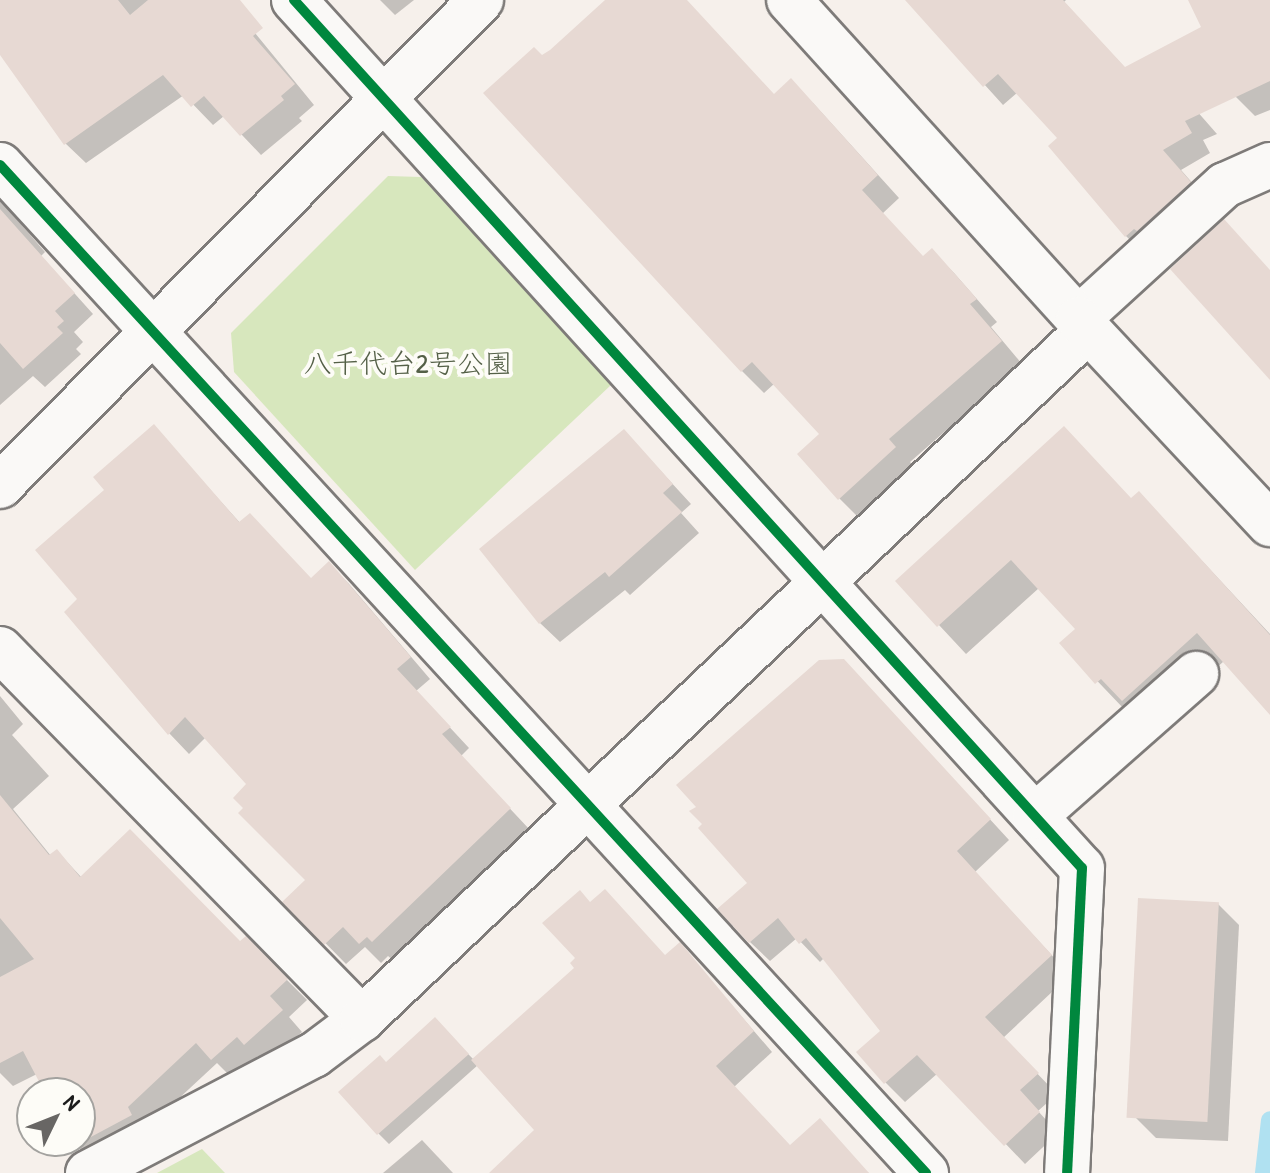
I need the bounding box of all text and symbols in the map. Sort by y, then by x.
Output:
park label: 八千代台2号公園 [303,346,513,380]
north arrow [16,1077,96,1157]
text: N [57,1087,87,1117]

